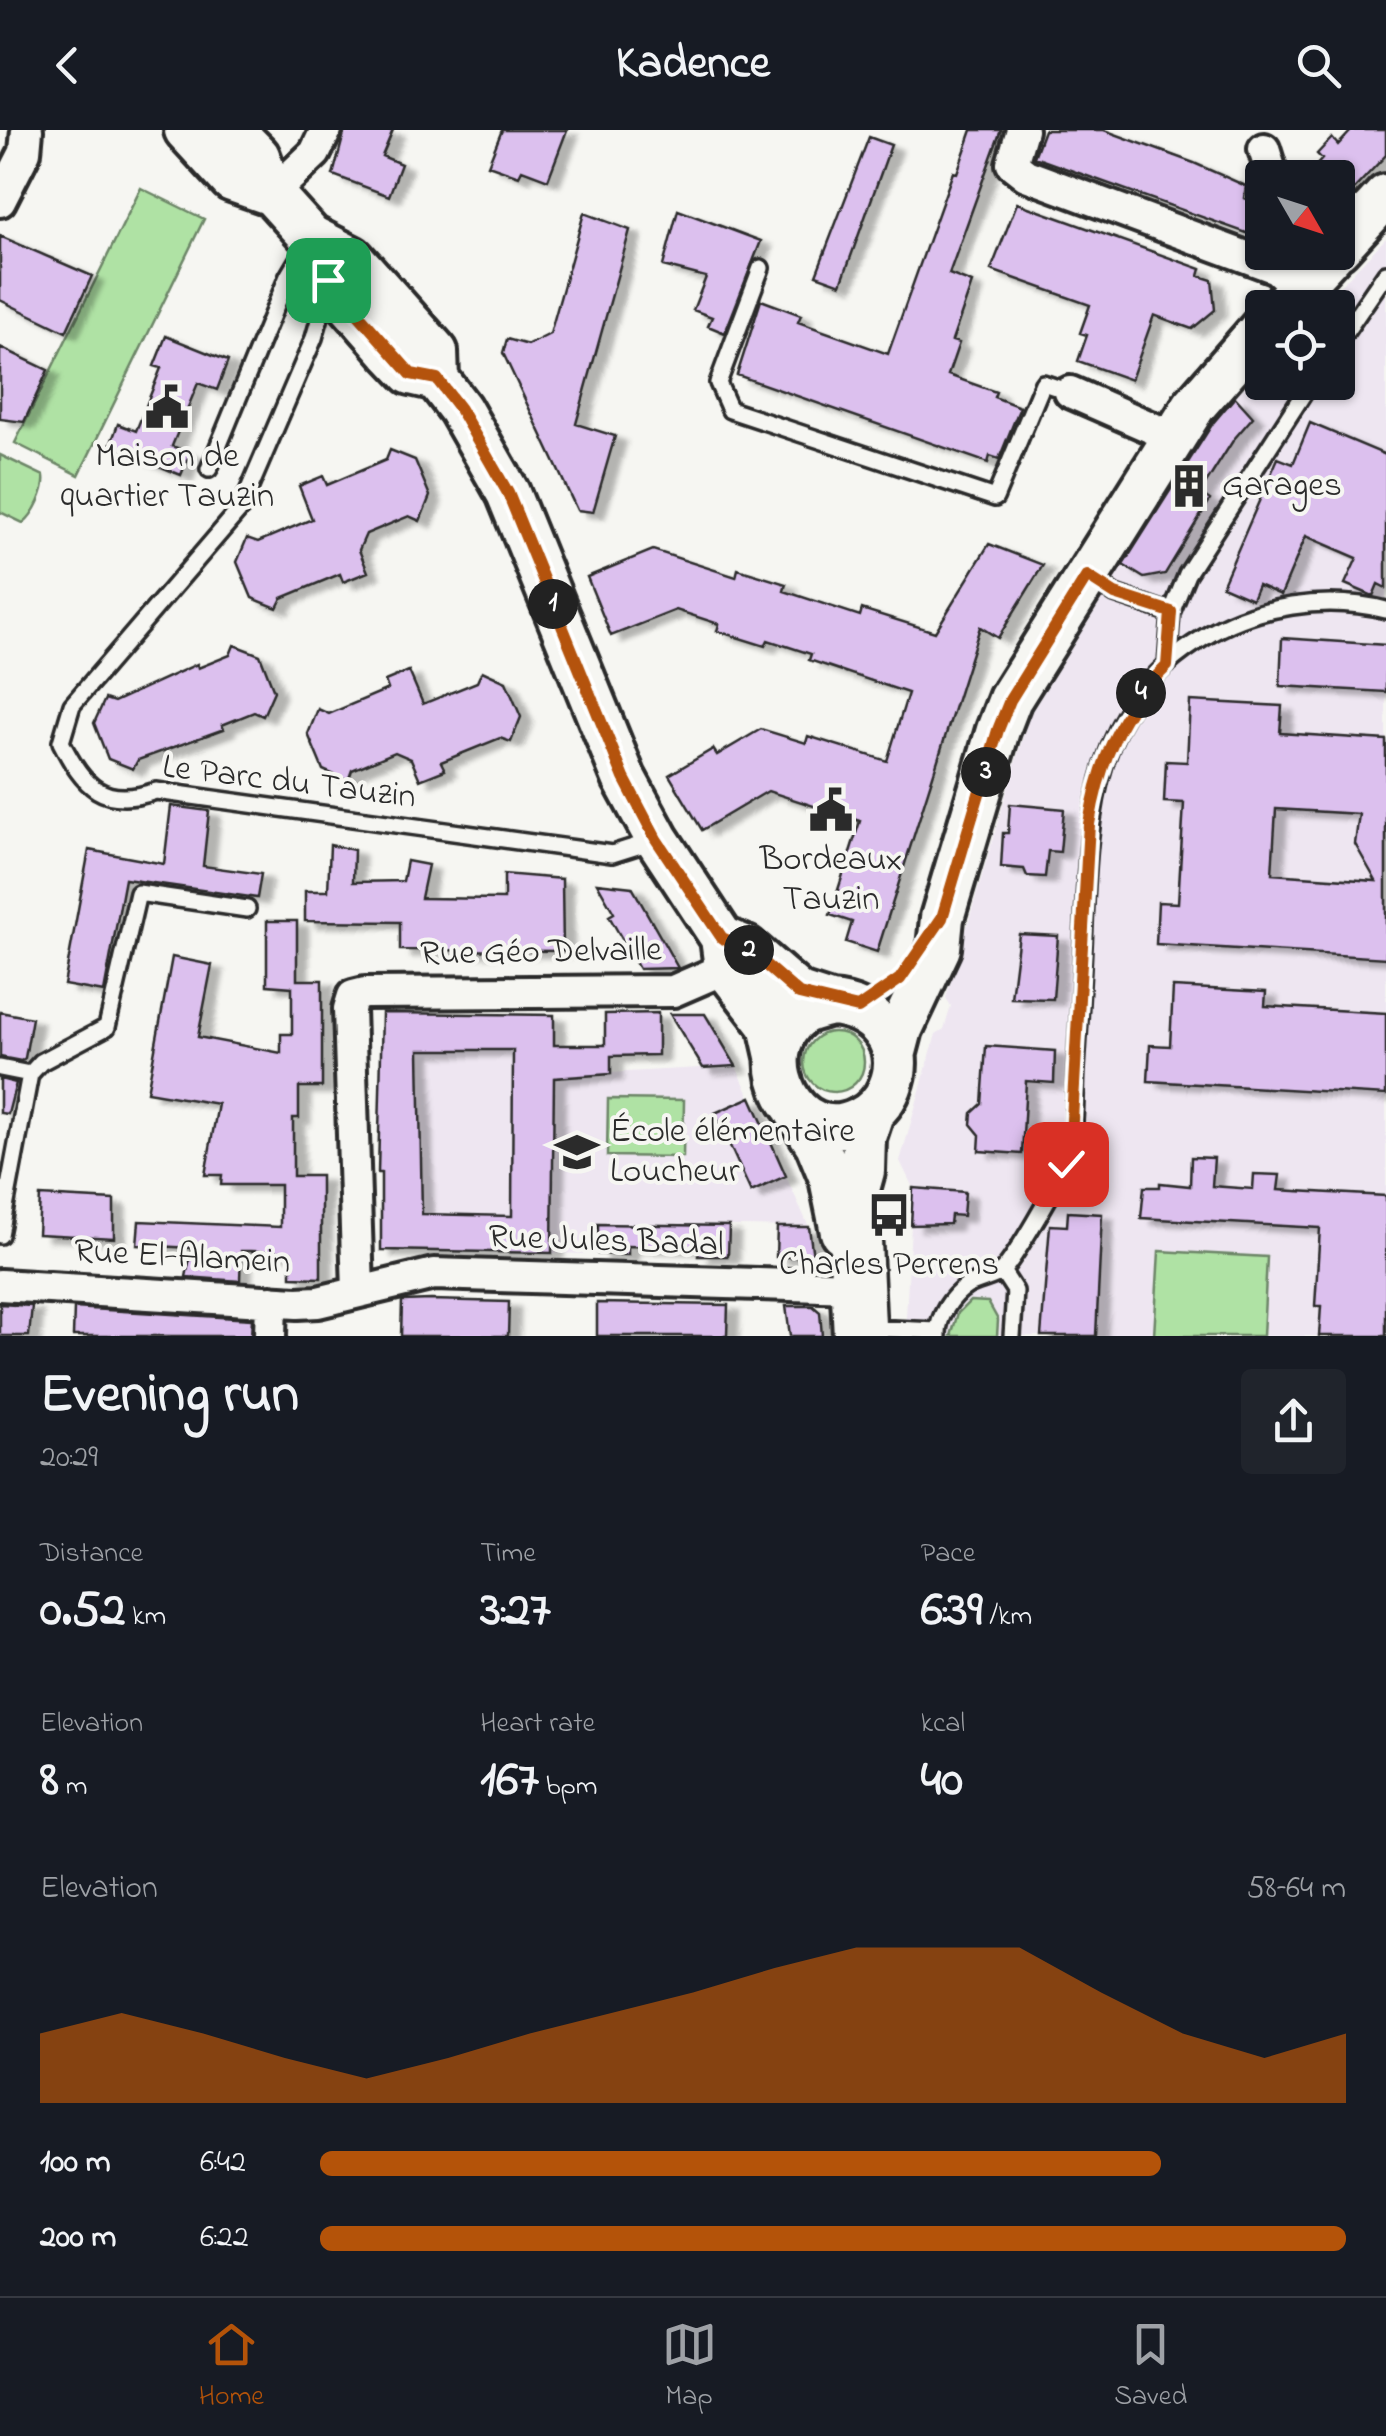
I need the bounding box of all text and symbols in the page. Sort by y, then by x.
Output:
text: Kadence [616,32,770,98]
icon: back [40,38,95,93]
icon: search [1291,38,1346,93]
north arrow [1245,160,1355,270]
map controls [1245,160,1355,400]
pin [286,238,371,323]
icon: arrive [301,253,356,308]
button: locate [1245,290,1355,400]
public building icon: Maison de quartier Tauzin [143,383,191,431]
place label: Maison de quartier Tauzin [60,432,274,523]
place label: Garages [1222,461,1342,512]
building icon: Garages [1165,462,1213,510]
pin: 1 [528,579,578,629]
text: 1 [549,583,557,624]
pin: 4 [1116,668,1166,718]
text: 4 [1135,672,1147,713]
street label: Le Parc du Tauzin [159,742,419,824]
pin: 3 [961,747,1011,797]
text: 3 [980,751,992,792]
public building icon: Bordeaux Tauzin [807,786,855,834]
place label: Bordeaux Tauzin [759,835,902,926]
street label: Rue Géo Delvaille [420,925,663,981]
pin: 2 [724,925,774,975]
text: 2 [742,929,756,970]
place label: École élémentaire Loucheur [610,1107,855,1198]
pin [1024,1122,1109,1207]
school or university icon: École élémentaire Loucheur [553,1128,601,1176]
icon: check [1039,1137,1094,1192]
bus stop icon: Charles Perrens [865,1191,913,1239]
street label: Rue Jules Badal [487,1212,725,1272]
street label: Rue El-Alamein [72,1227,292,1289]
place label: Charles Perrens [779,1240,999,1291]
text: Evening run [40,1357,299,1437]
button: share [1241,1369,1346,1474]
text: 20:29 [40,1435,98,1482]
text: Distance [40,1534,143,1575]
text: Time [480,1534,536,1575]
text: Pace [921,1534,975,1575]
text: 0.52 [40,1575,125,1648]
text: 3:27 [480,1575,551,1648]
text: 6:39 [921,1575,983,1648]
text: km [125,1597,166,1638]
text: /km [983,1597,1032,1638]
text: Elevation [40,1704,143,1745]
text: Heart rate [480,1704,595,1745]
text: kcal [921,1704,965,1745]
text: 8 [40,1745,59,1818]
text: 167 [480,1745,539,1818]
text: 40 [921,1745,963,1818]
text: m [59,1767,87,1808]
text: bpm [539,1767,598,1808]
text: Elevation [40,1866,158,1913]
text: 58–64 m [1246,1866,1346,1913]
text: 100 m [40,2140,111,2187]
text: 6:42 [200,2140,246,2187]
text: 200 m [40,2215,116,2262]
text: 6:22 [200,2215,249,2262]
tab: Home [199,2317,264,2418]
tab: Map [662,2317,717,2418]
tab: Saved [1114,2317,1187,2418]

